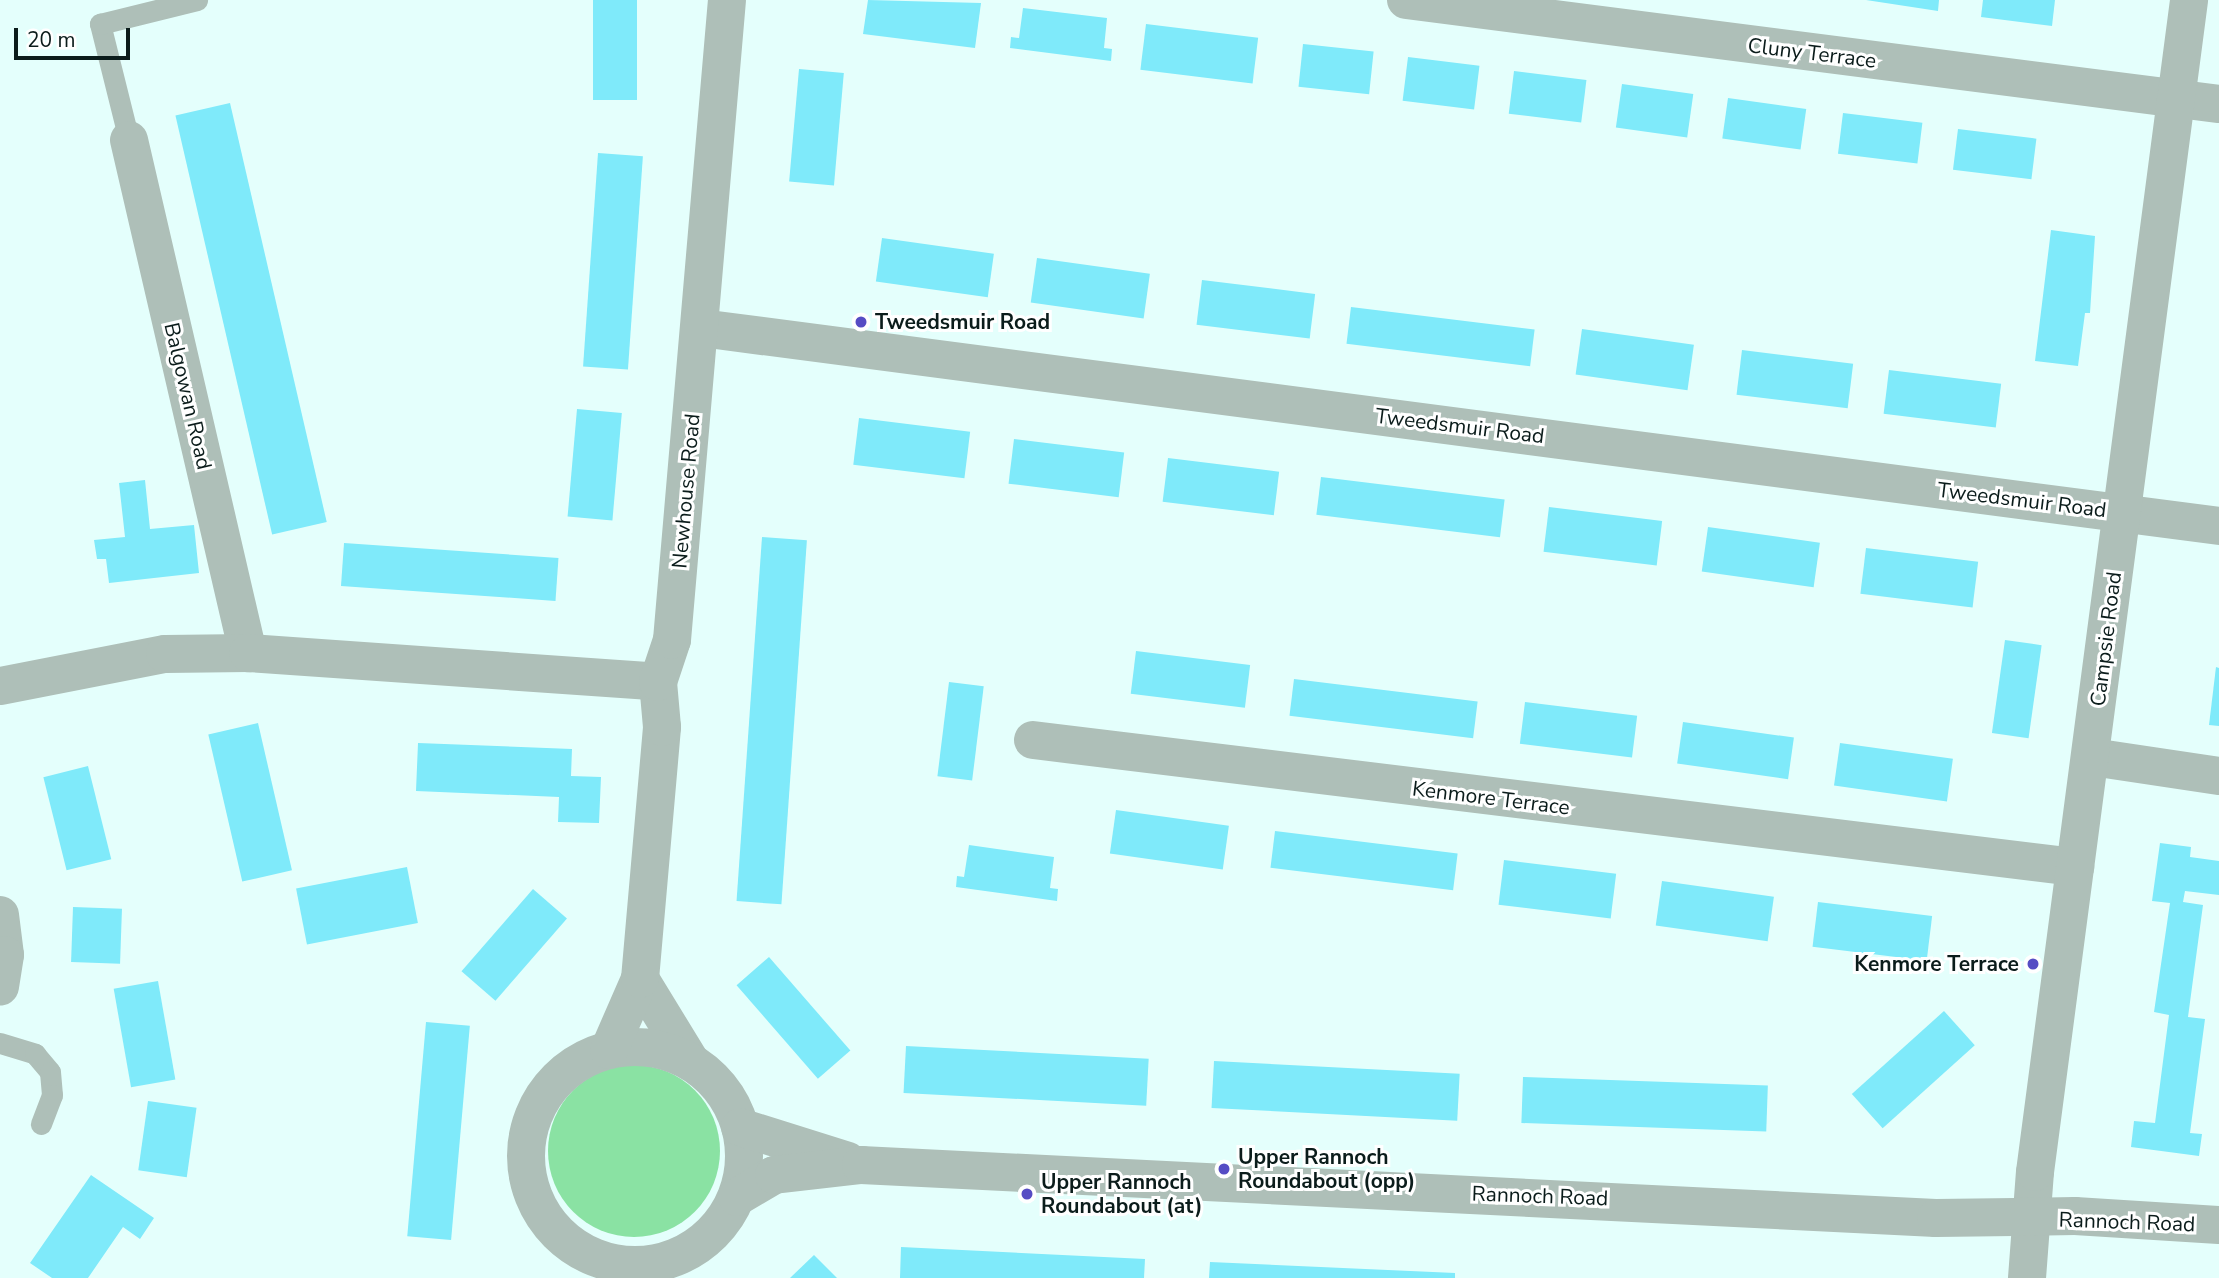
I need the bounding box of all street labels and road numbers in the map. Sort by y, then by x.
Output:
street label: Cluny Terrace [1746,33,1878,73]
street label: Balgowan Road [159,320,217,472]
street label: Tweedsmuir Road [1374,403,1546,449]
street label: Newhouse Road [667,413,705,569]
street label: Tweedsmuir Road [1936,477,2108,523]
street label: Campsie Road [2085,570,2127,708]
street label: Kenmore Terrace [1411,776,1571,820]
street label: Rannoch Road [1471,1181,1609,1211]
street label: Rannoch Road [2058,1207,2196,1237]

